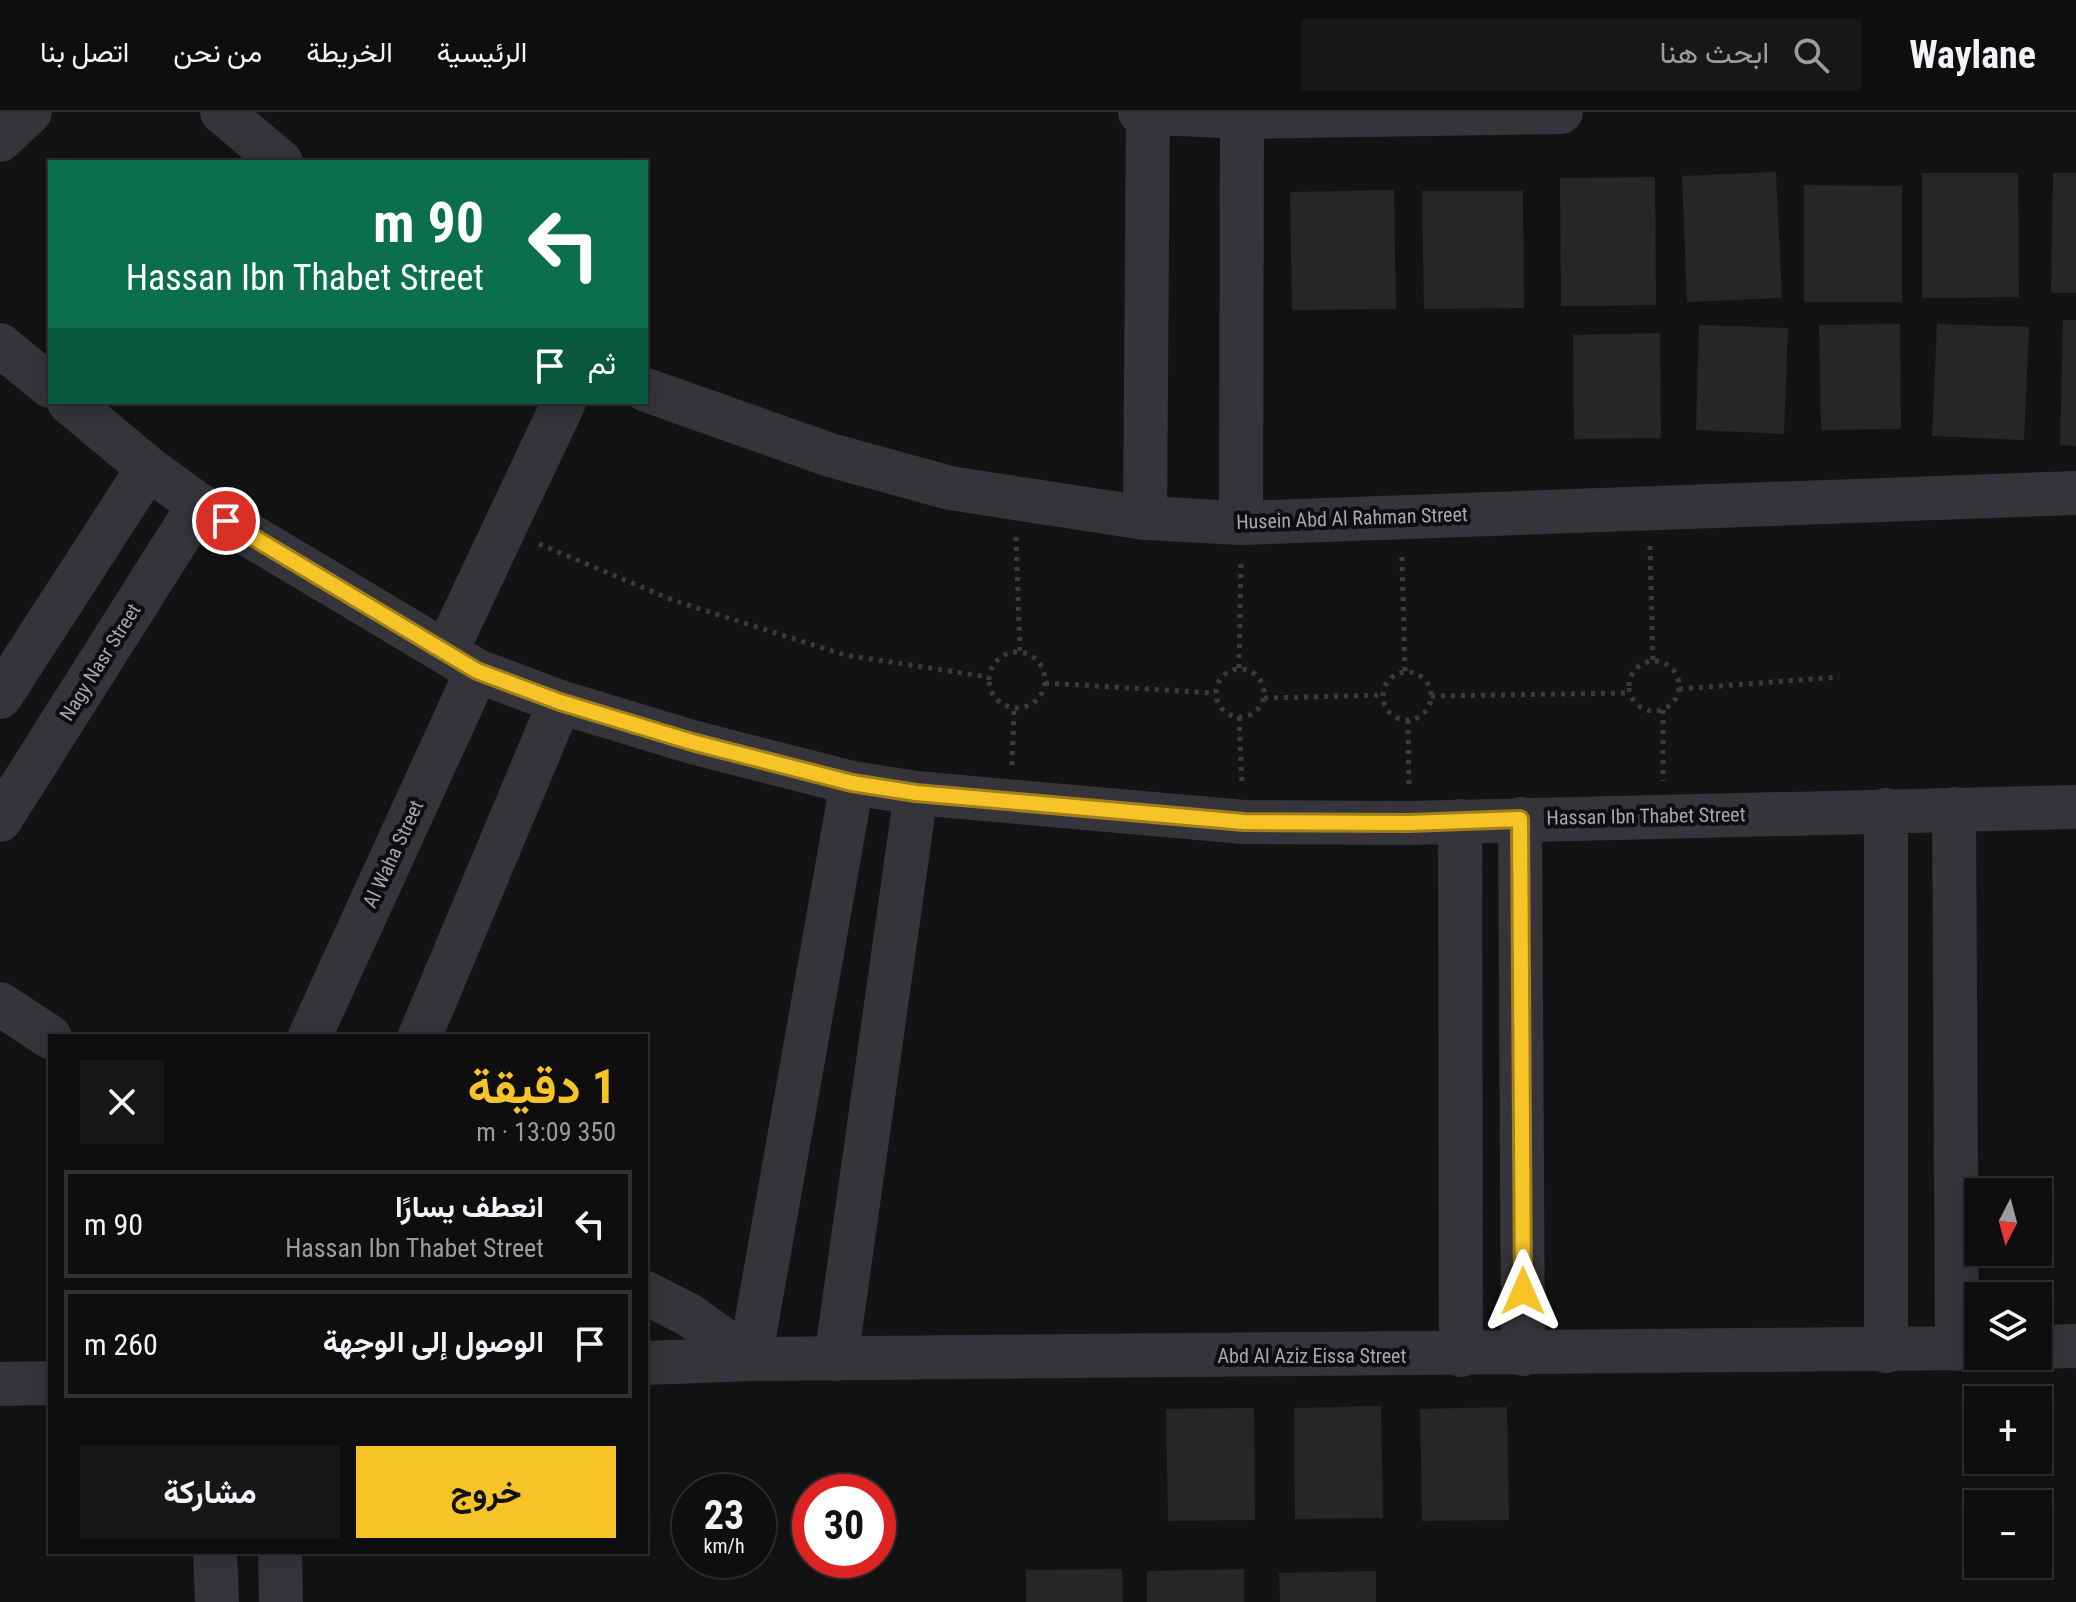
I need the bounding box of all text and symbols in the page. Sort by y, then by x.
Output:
search box [1301,19,1861,91]
icon: search [1789,33,1833,77]
text: Waylane [1909,33,2036,77]
text: ابحث هنا [1659,35,1769,70]
text: اتصل بنا [40,36,129,69]
text: من نحن [173,36,262,69]
text: الخريطة [306,36,393,69]
text: الرئيسية [437,36,527,69]
text: 90 m [373,190,484,256]
icon: left [512,192,616,296]
text: Hassan Ibn Thabet Street [126,257,484,299]
icon: arrive [528,344,572,388]
text: ثم [588,346,616,381]
pin [192,487,260,555]
icon: arrive [204,499,248,543]
street label: Husein Abd Al Rahman Street [1236,502,1468,534]
street label: Nagy Nasr Street [54,599,146,725]
street label: Al Waha Street [358,796,428,912]
street label: Hassan Ibn Thabet Street [1546,802,1746,830]
text: 1 دقيقة [467,1058,616,1115]
button: close [80,1060,164,1144]
text: 350 m · 13:09 [476,1117,616,1147]
north arrow [1964,1178,2052,1266]
map controls [1964,1178,2052,1578]
text: انعطف يسارًا [395,1189,544,1224]
icon: left [568,1202,612,1246]
text: 90 m [84,1207,143,1242]
text: Hassan Ibn Thabet Street [285,1233,544,1263]
position arrow [1481,1249,1565,1333]
button: layers [1964,1282,2052,1370]
icon: arrive [568,1322,612,1366]
text: الوصول إلى الوجهة [323,1324,544,1359]
text: 260 m [84,1327,158,1362]
street label: Abd Al Aziz Eissa Street [1218,1344,1406,1368]
button: + [1964,1386,2052,1474]
button: مشاركة [80,1446,340,1538]
button: خروج [356,1446,616,1538]
speed limit sign: 30 [792,1474,896,1578]
button: − [1964,1490,2052,1578]
text: 23 [704,1492,744,1539]
text: km/h [703,1534,745,1558]

